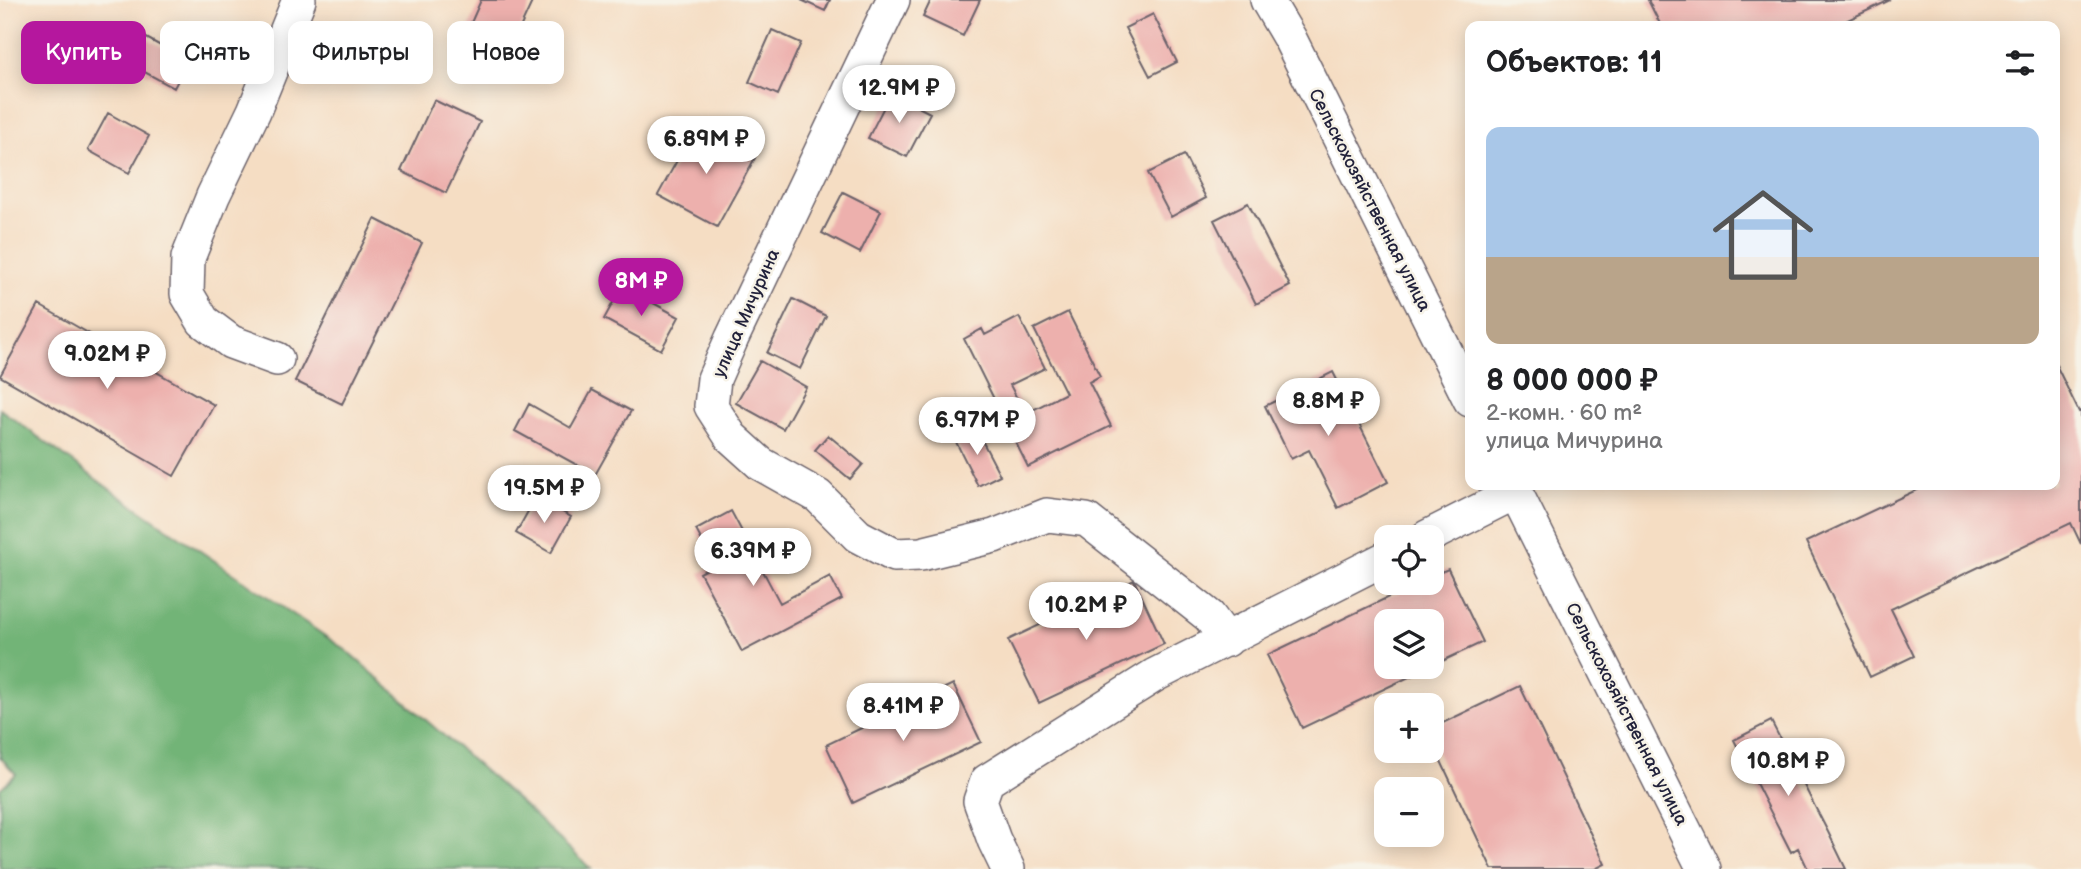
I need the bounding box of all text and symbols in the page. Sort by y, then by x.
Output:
chip: Купить [21,21,146,84]
chip: Снять [160,21,274,84]
chip: Фильтры [288,21,433,84]
chip: Новое [447,21,564,84]
icon: filters [2001,44,2039,82]
text: Объектов: 11 [1486,45,1663,81]
pin: 12.9M ₽ [834,66,964,125]
text: 12.9M ₽ [858,74,940,102]
street label: Сельскохозяйственная улица [1304,85,1435,315]
pin: 6.89M ₽ [641,116,771,176]
text: 6.89M ₽ [663,125,749,153]
icon: home [1700,172,1826,298]
street label: улица Мичурина [709,245,784,381]
pin: 8M ₽ [600,258,682,318]
text: 8M ₽ [614,267,668,295]
pin: 9.02M ₽ [42,332,172,391]
text: 9.02M ₽ [64,340,150,368]
text: 8 000 000 ₽ [1486,363,1658,399]
pin: 8.8M ₽ [1271,378,1385,438]
text: 8.8M ₽ [1292,387,1364,415]
pin: 6.97M ₽ [912,398,1042,457]
text: 2-комн. · 60 m² [1486,399,1642,427]
text: 6.97M ₽ [935,406,1019,434]
text: улица Мичурина [1486,427,1663,455]
pin: 19.5M ₽ [479,466,609,525]
text: 19.5M ₽ [504,474,584,502]
map controls [1374,525,1444,847]
button: locate [1374,525,1444,595]
pin: 6.39M ₽ [688,528,818,588]
text: 6.39M ₽ [710,537,796,565]
pin: 10.2M ₽ [1021,582,1151,642]
text: 10.2M ₽ [1045,591,1127,619]
street label: Сельскохозяйственная улица [1561,599,1692,829]
button: layers [1374,609,1444,679]
pin: 8.41M ₽ [838,684,968,743]
text: 8.41M ₽ [862,692,944,720]
button: + [1374,693,1444,763]
pin: 10.8M ₽ [1723,738,1853,798]
text: 10.8M ₽ [1747,747,1829,775]
button: − [1374,777,1444,847]

